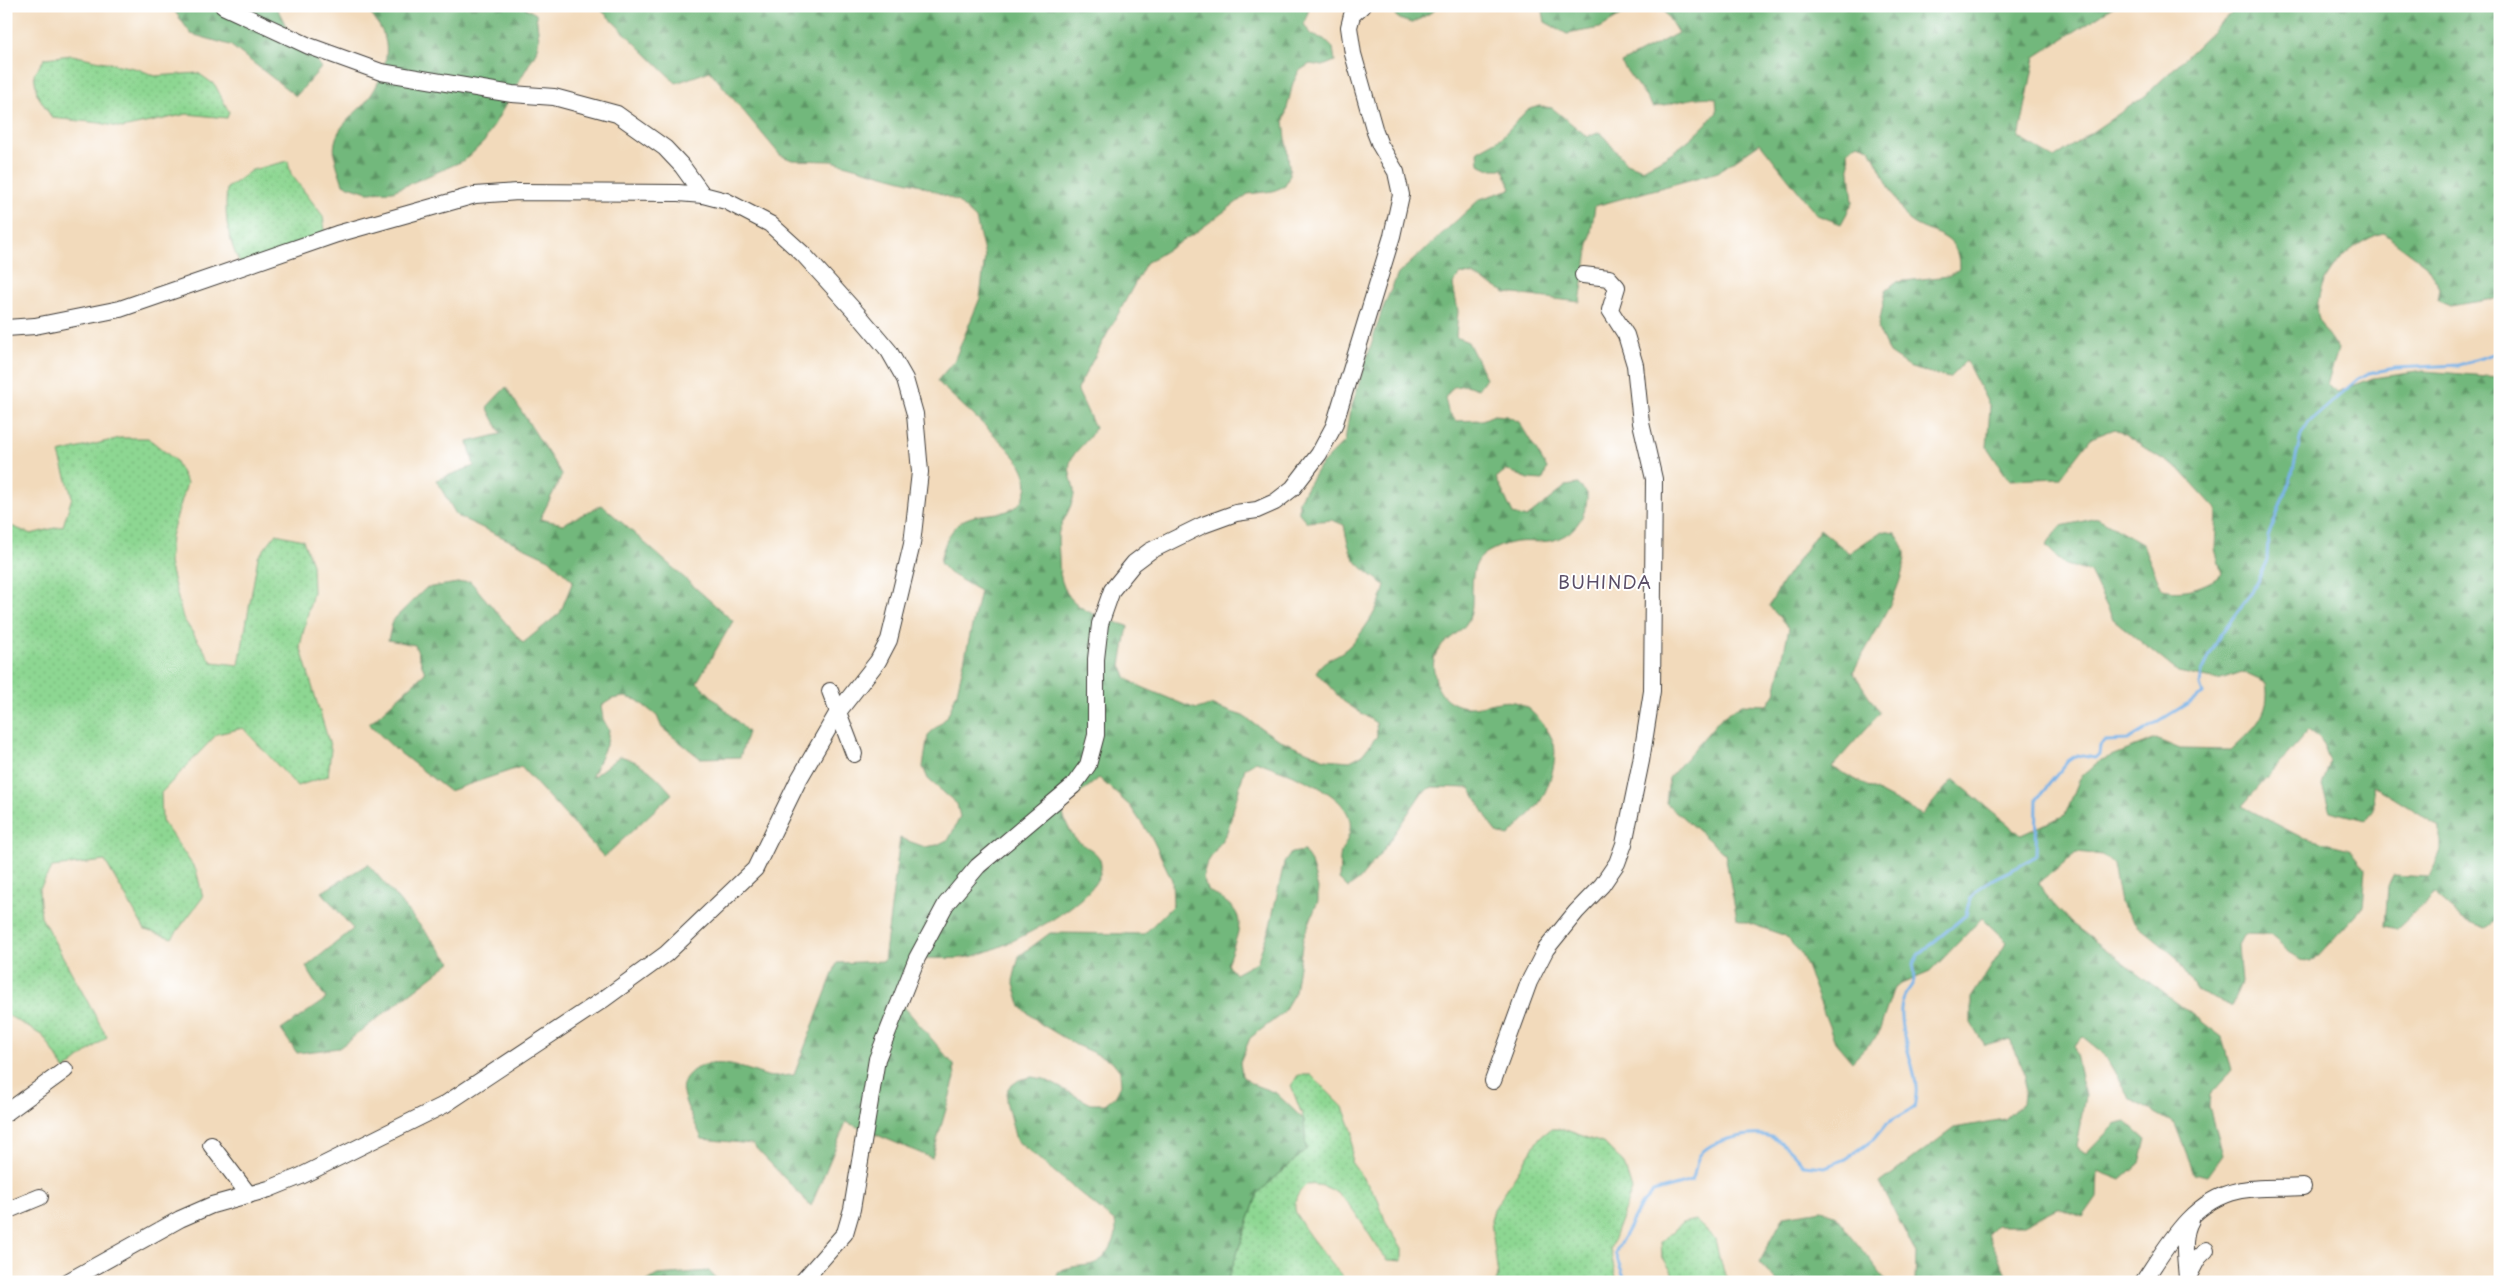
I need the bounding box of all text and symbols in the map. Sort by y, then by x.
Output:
district label: BUHINDA [1558,568,1652,595]

